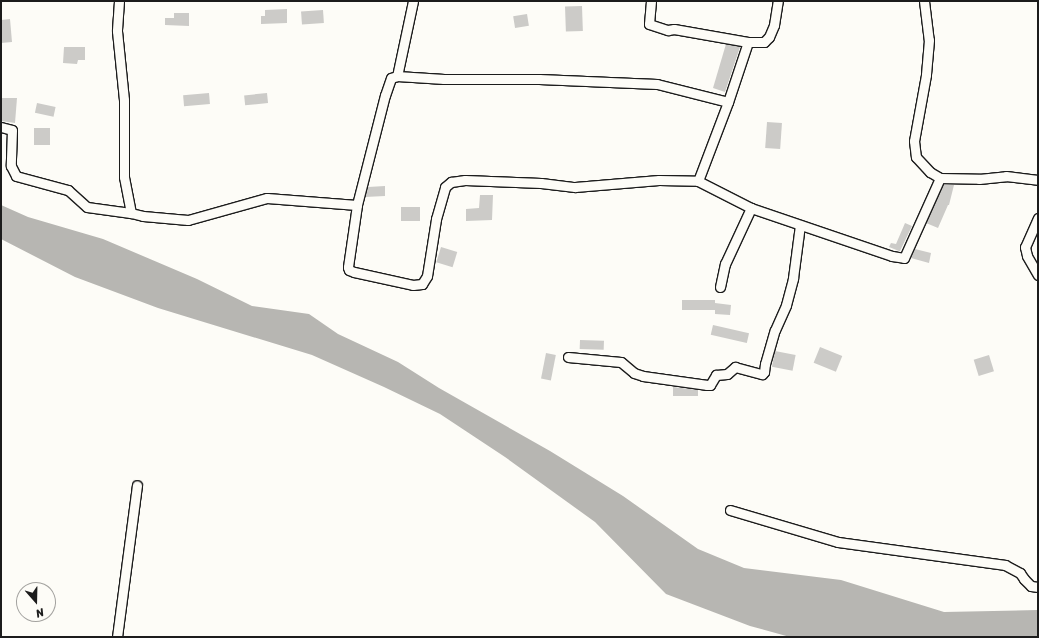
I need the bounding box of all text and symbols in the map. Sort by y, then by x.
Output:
north arrow [16,582,56,622]
text: N [33,603,47,623]

